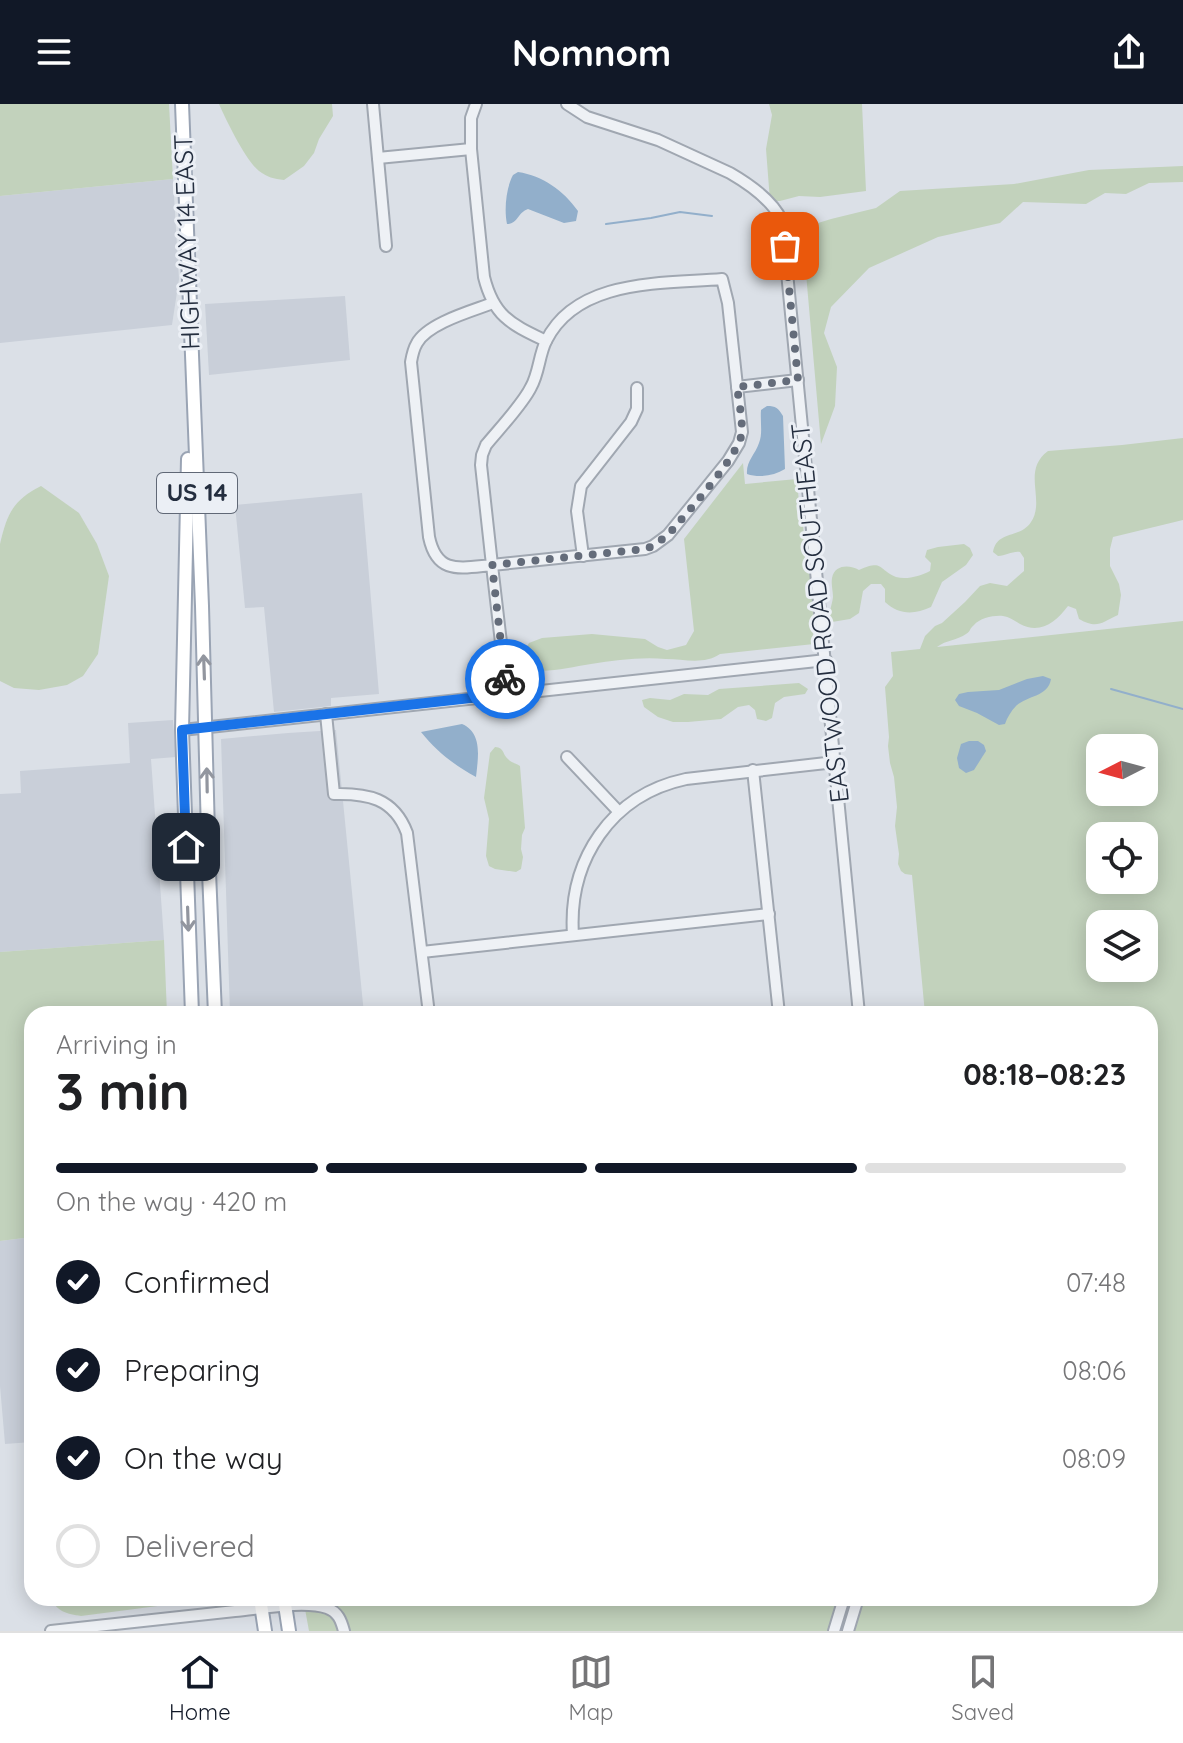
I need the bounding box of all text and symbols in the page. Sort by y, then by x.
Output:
icon: menu [32,30,76,74]
text: Nomnom [512,30,671,75]
icon: share [1107,30,1151,74]
street label: HIGHWAY 14 EAST [166,134,207,350]
pin [751,212,819,280]
icon: bag [763,224,807,268]
street label: EASTWOOD ROAD SOUTHEAST [783,422,856,805]
road number: US 14 [157,473,237,513]
courier [465,639,545,719]
one-way arrow [196,654,212,681]
icon: bike [483,657,527,701]
north arrow [1086,734,1158,806]
map controls [1086,734,1158,982]
one-way arrow [199,767,215,794]
pin [152,813,220,881]
button: locate [1086,822,1158,894]
icon: home [164,825,208,869]
one-way arrow [181,906,196,932]
button: layers [1086,910,1158,982]
text: Arriving in [56,1028,177,1061]
text: 08:18–08:23 [963,1055,1126,1093]
text: 3 min [56,1058,190,1123]
text: On the way · 420 m [56,1185,287,1218]
icon: check [56,1260,100,1304]
text: Confirmed [124,1263,270,1301]
text: 07:48 [1066,1266,1126,1299]
icon: check [56,1348,100,1392]
text: Preparing [124,1351,260,1389]
text: 08:06 [1062,1354,1126,1387]
icon: check [56,1436,100,1480]
text: On the way [124,1439,283,1477]
text: 08:09 [1062,1442,1126,1475]
text: Delivered [124,1527,255,1565]
tab: Home [169,1650,231,1726]
tab: Map [569,1650,613,1726]
tab: Saved [951,1650,1014,1726]

